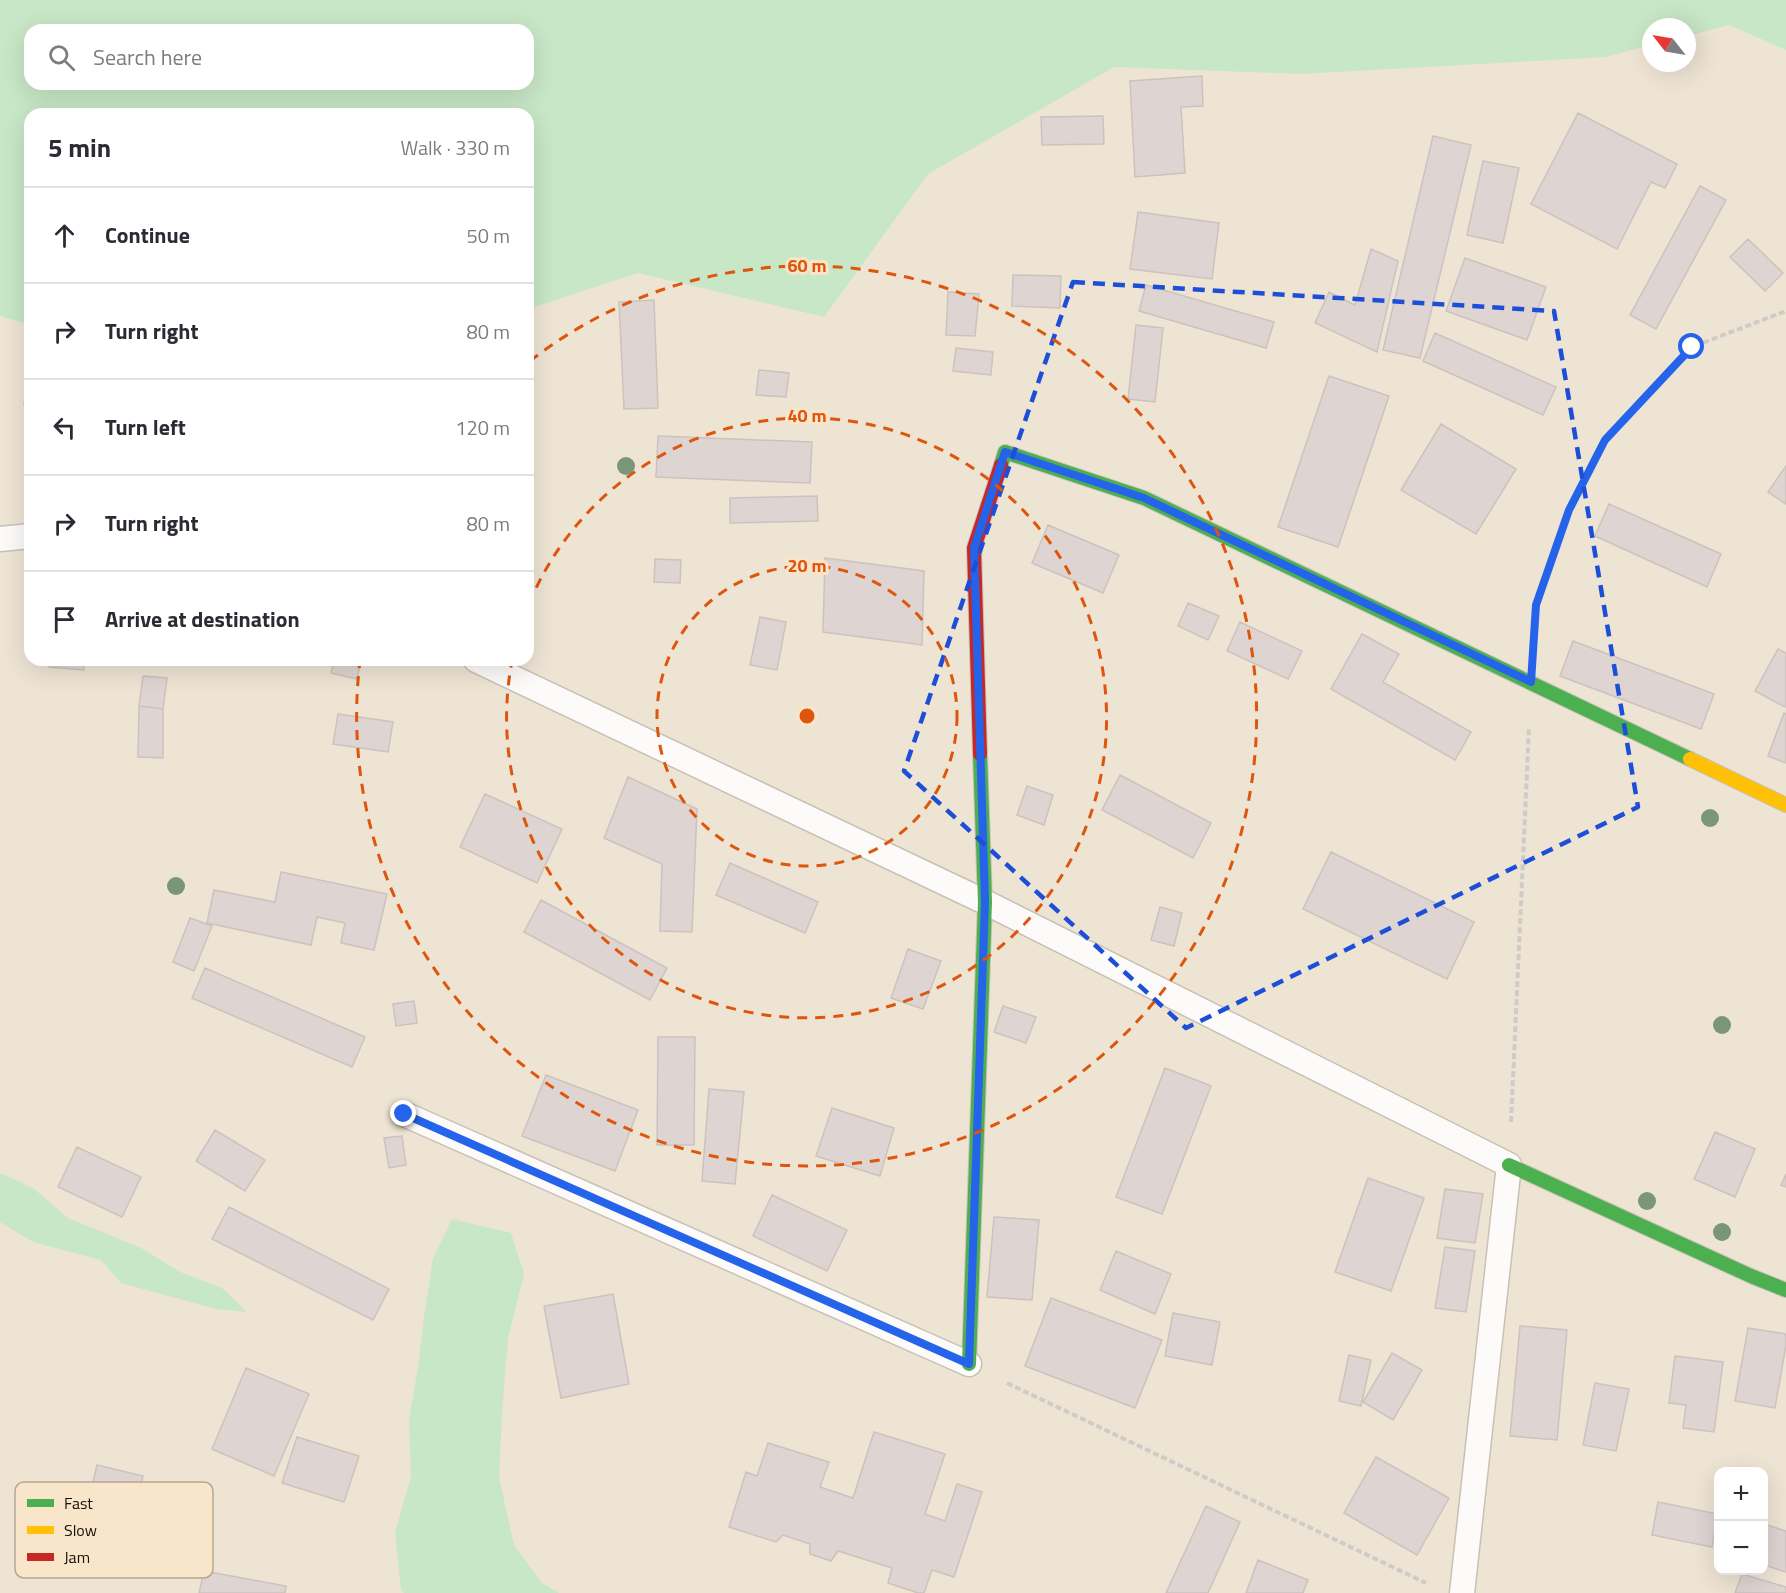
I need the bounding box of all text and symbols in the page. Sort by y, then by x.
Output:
north arrow [1642,18,1696,72]
search box [24,24,534,90]
text: Search here [93,40,202,74]
icon: search [45,41,78,74]
text: 5 min [48,128,111,167]
text: Walk · 330 m [401,132,510,163]
text: Continue [105,218,190,252]
icon: ahead [48,219,81,252]
text: 50 m [466,220,510,251]
text: 60 m [787,252,827,279]
text: Turn right [105,314,199,348]
icon: right [48,315,81,348]
text: 80 m [466,316,510,347]
route start [1678,333,1704,359]
text: 40 m [787,402,827,429]
text: Turn left [105,410,186,444]
icon: left [48,411,81,444]
text: 120 m [455,412,510,443]
text: Turn right [105,506,199,540]
icon: right [48,507,81,540]
text: 80 m [466,508,510,539]
text: 20 m [787,552,827,579]
text: Arrive at destination [105,602,300,636]
icon: arrive [48,603,81,636]
centre of rings [797,706,817,726]
route end [390,1100,416,1126]
map controls [1714,1467,1768,1575]
button: + [1714,1467,1768,1521]
legend [15,1482,213,1578]
text: Fast [64,1491,93,1515]
text: Slow [64,1518,97,1542]
button: − [1714,1521,1768,1575]
text: Jam [64,1545,90,1569]

